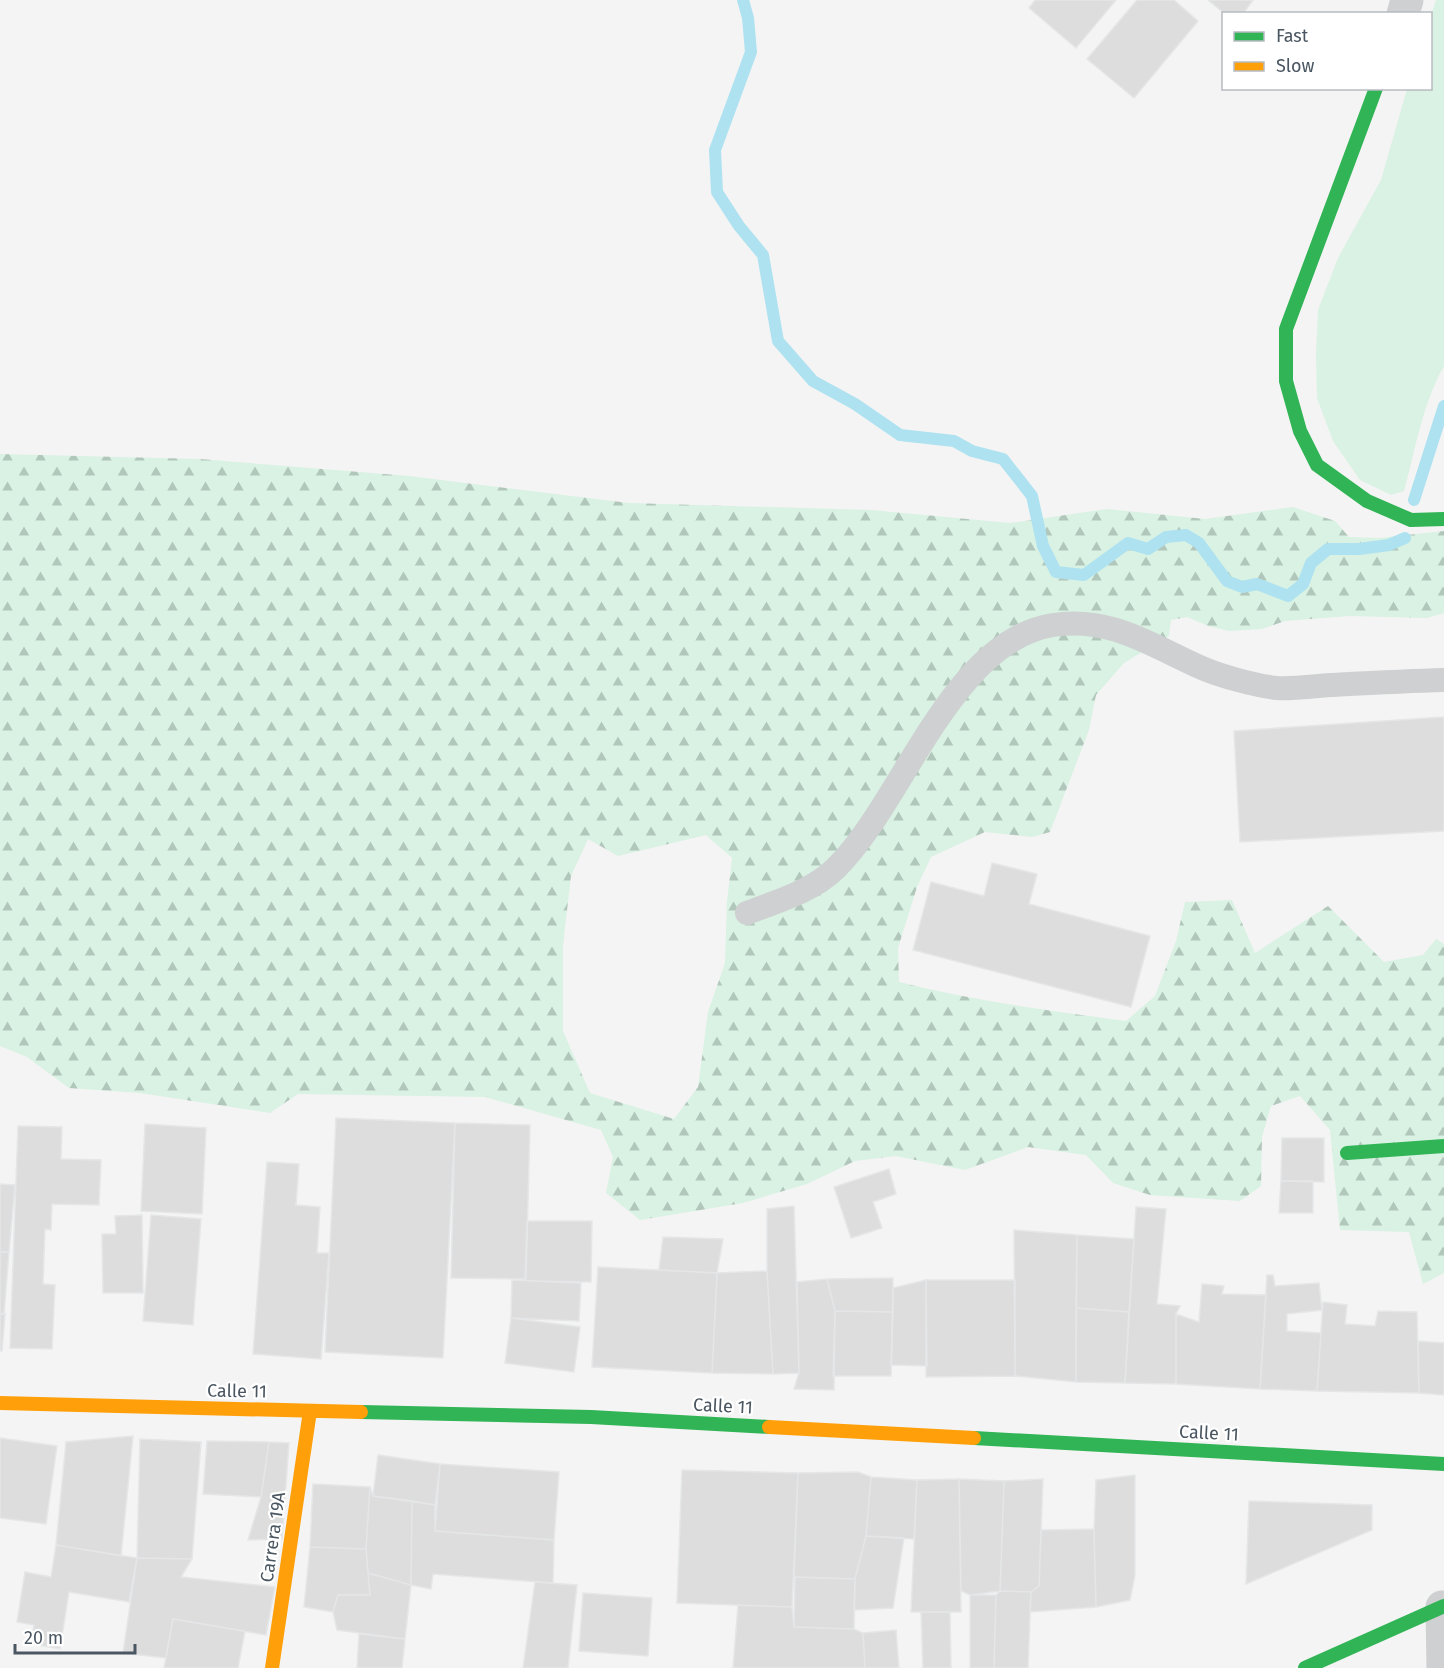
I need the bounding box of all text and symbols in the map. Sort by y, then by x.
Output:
legend [1222,12,1432,90]
text: Fast [1276,25,1309,47]
text: Slow [1276,55,1315,77]
street label: Calle 11 [207,1379,267,1403]
street label: Calle 11 [693,1393,753,1419]
street label: Calle 11 [1179,1420,1239,1446]
street label: Carrera 19A [256,1490,290,1584]
scale bar [15,1617,135,1655]
text: 20 m [24,1627,63,1649]

